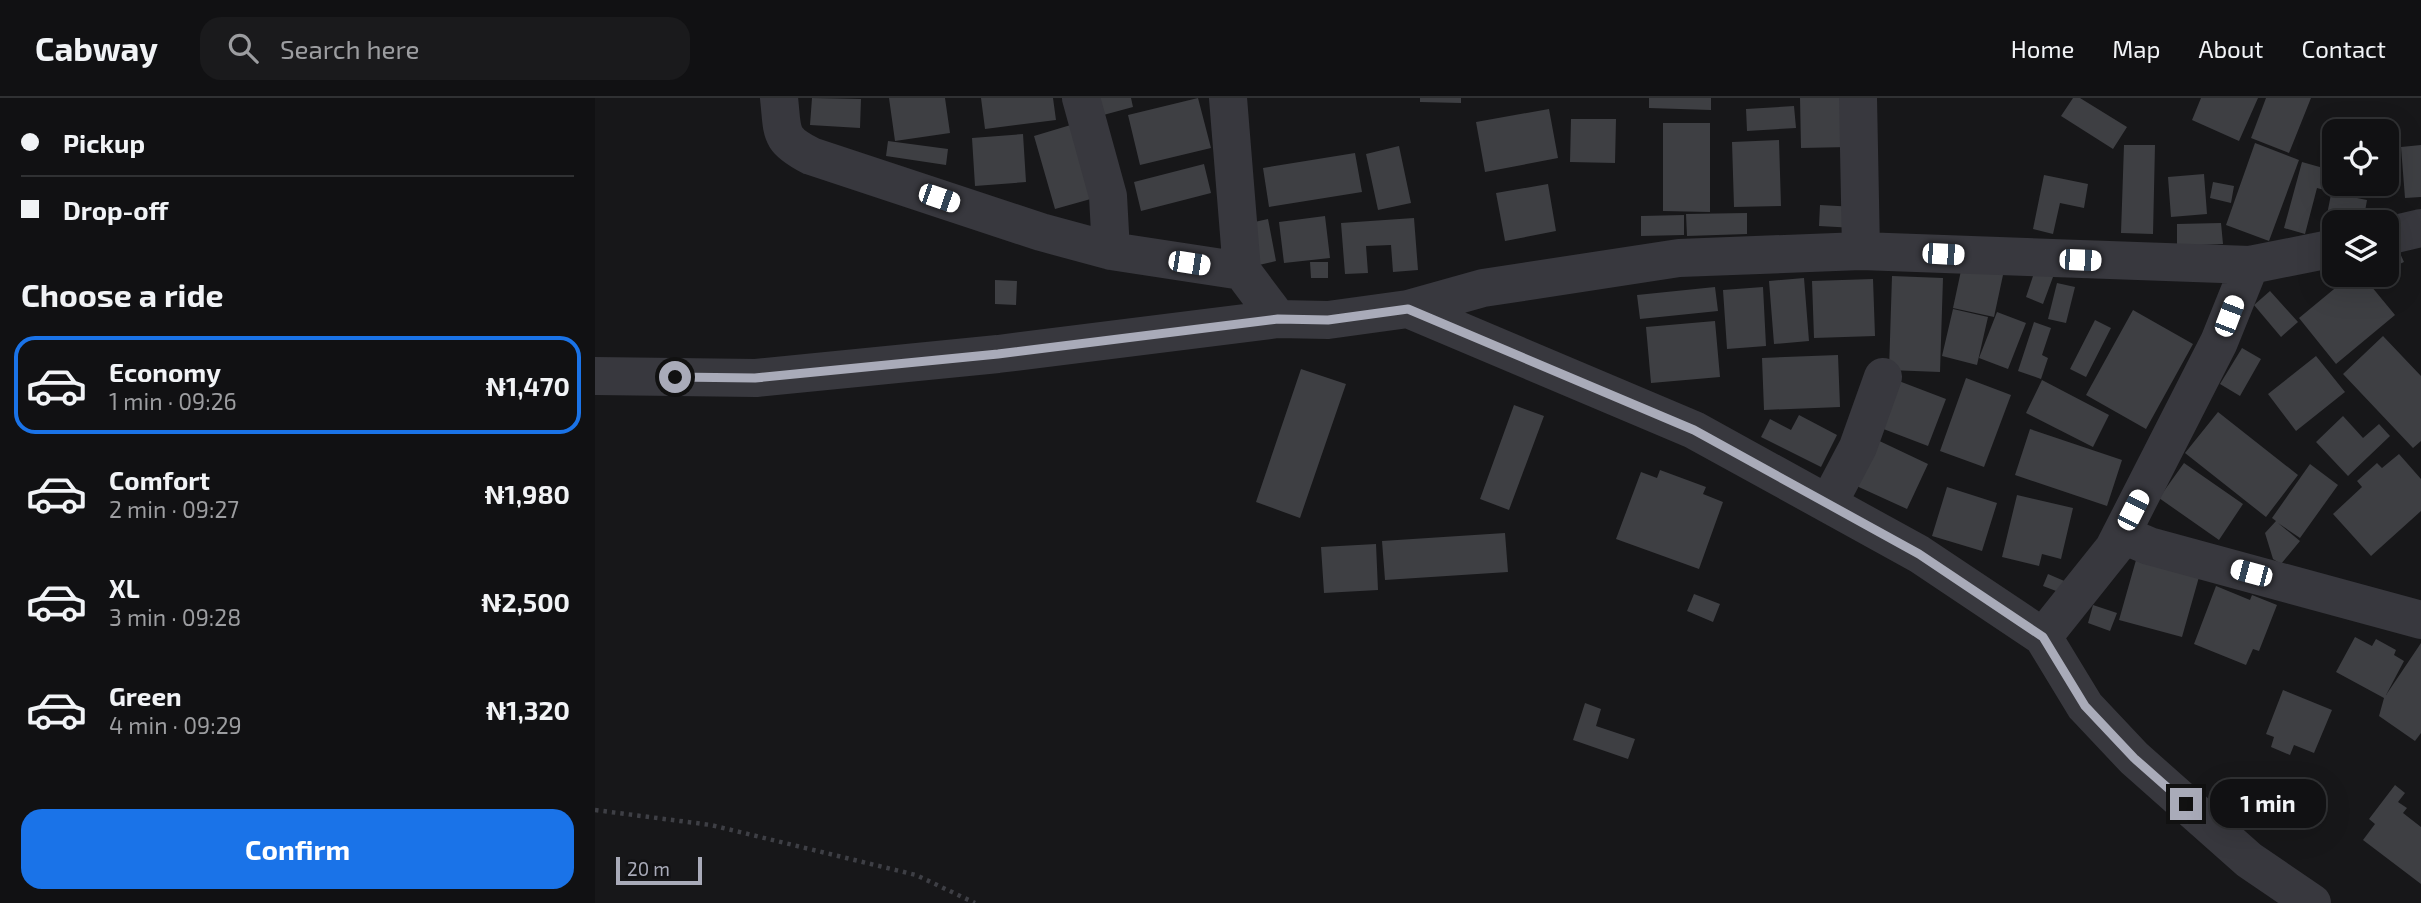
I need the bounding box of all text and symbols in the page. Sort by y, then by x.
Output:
search box [200,17,690,80]
text: Cabway [35,28,158,68]
icon: search [224,29,262,67]
text: Search here [280,33,420,64]
text: Home [2011,34,2074,63]
text: Map [2112,34,2160,63]
text: About [2198,34,2264,63]
text: Contact [2302,34,2386,63]
map controls [2322,119,2399,287]
button: locate [2322,119,2399,196]
text: Pickup [63,127,145,158]
car [916,181,963,215]
text: Drop-off [63,194,168,225]
button: layers [2322,210,2399,287]
car [1922,242,1965,266]
car [1167,249,1212,277]
car [2059,249,2102,271]
text: Choose a ride [21,275,224,313]
car [2212,293,2247,339]
icon: car [25,354,88,417]
text: Economy [109,356,221,387]
route start [659,361,691,393]
text: ₦1,470 [486,370,570,401]
text: 1 min · 09:26 [109,387,237,415]
icon: car [25,462,88,525]
text: Comfort [109,464,210,495]
text: ₦1,980 [484,478,570,509]
car [2115,487,2152,533]
text: 2 min · 09:27 [109,495,239,523]
car [2228,557,2275,589]
icon: car [25,570,88,633]
text: XL [109,572,140,603]
text: ₦2,500 [481,586,570,617]
text: 3 min · 09:28 [109,603,241,631]
icon: car [25,678,88,741]
text: Green [109,680,182,711]
text: ₦1,320 [486,694,570,725]
text: 4 min · 09:29 [109,711,242,739]
callout: 1 min [2211,780,2326,828]
route end [2170,788,2202,820]
text: 1 min [2240,789,2296,817]
button: Confirm [21,809,574,889]
scale bar [616,854,702,886]
text: 20 m [627,857,670,880]

